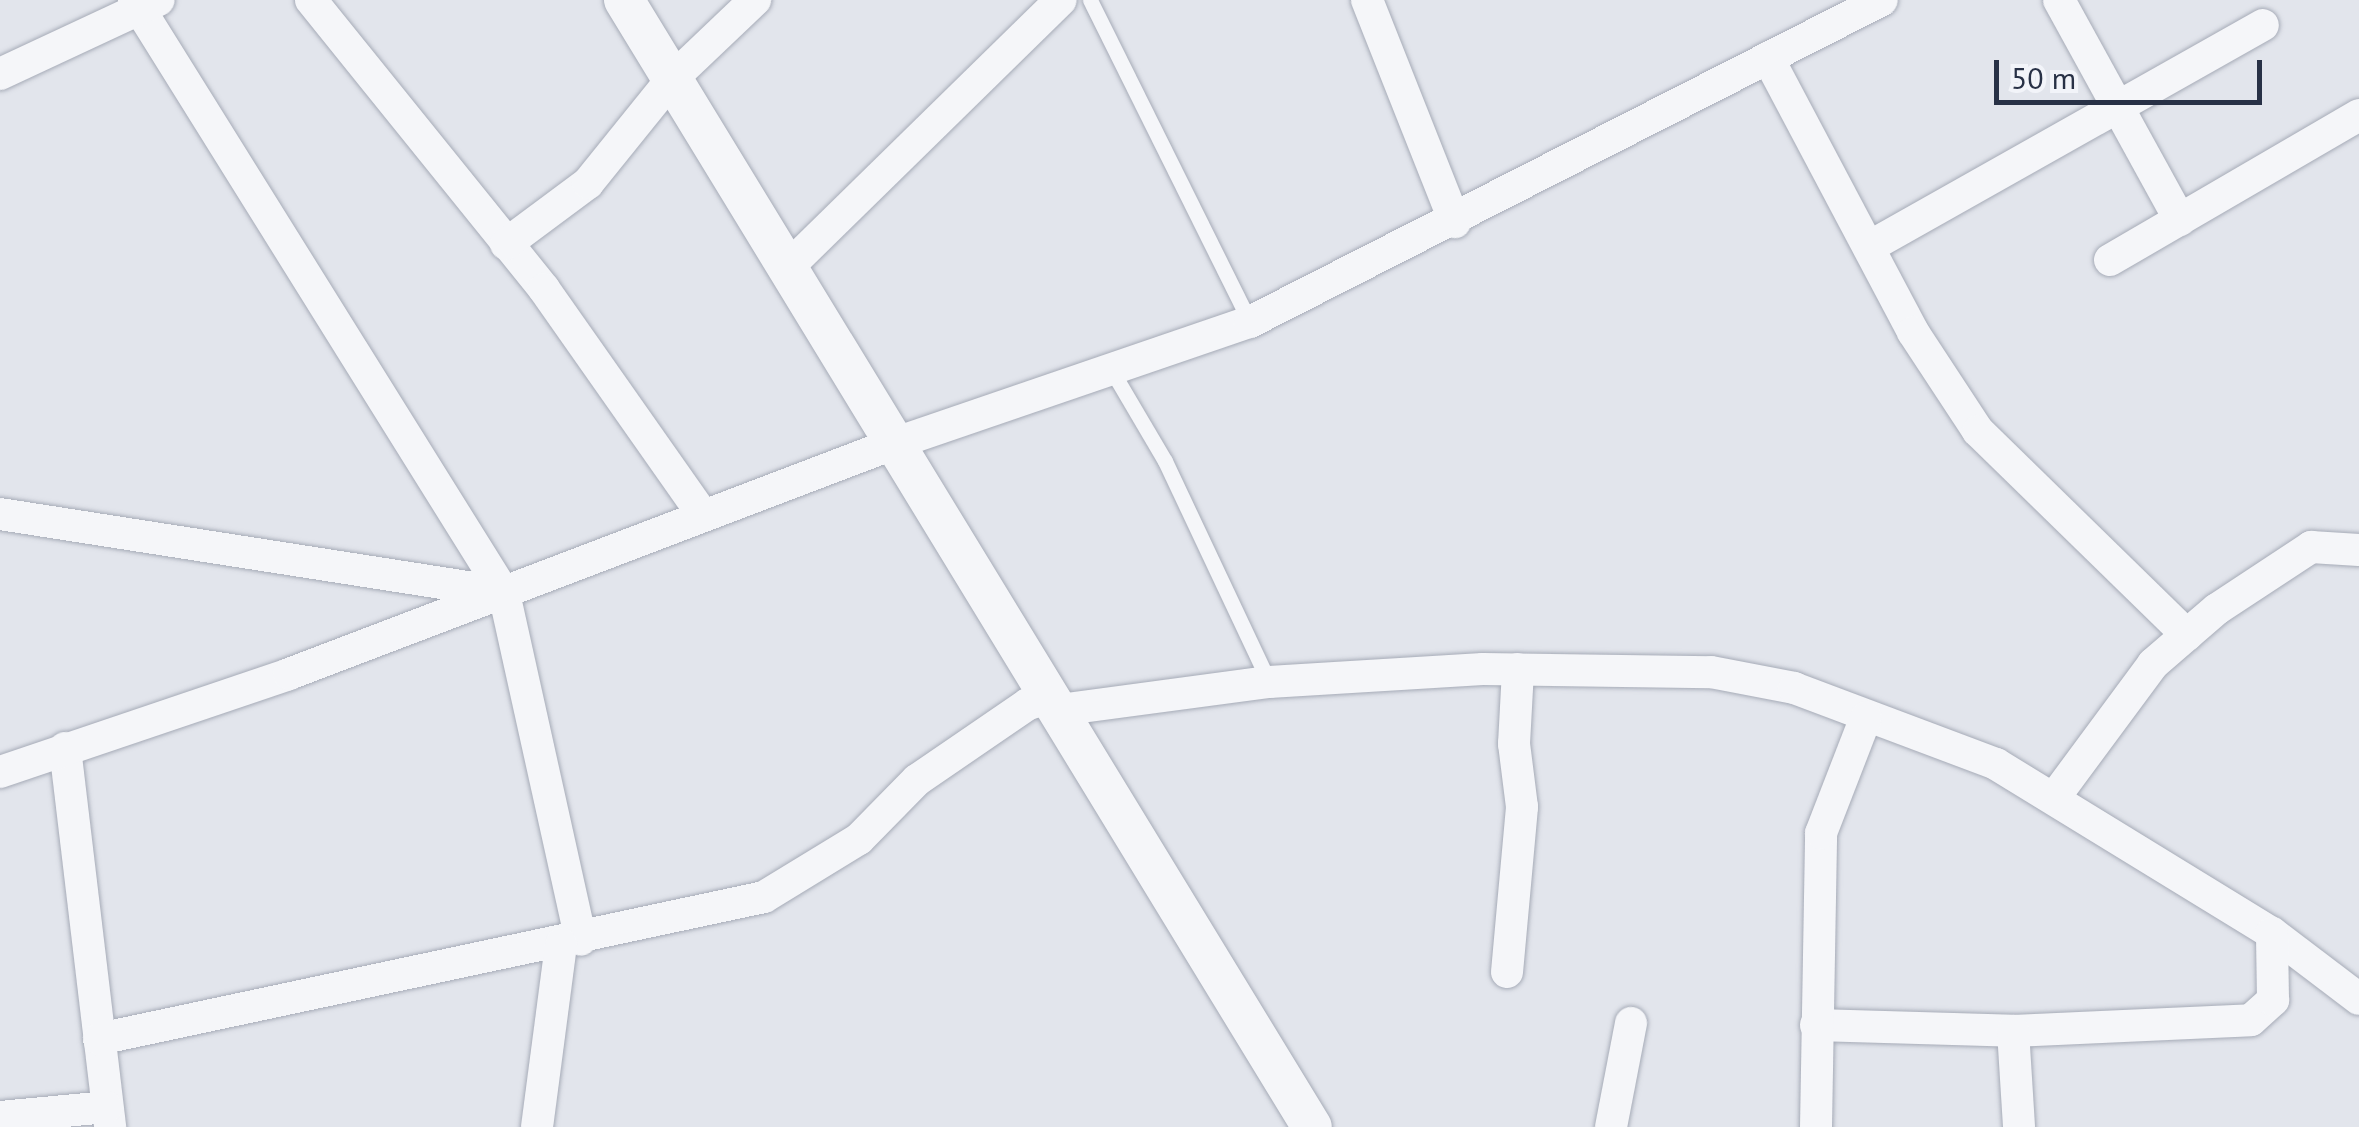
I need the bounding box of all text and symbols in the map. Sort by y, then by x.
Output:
scale bar [1999,40,2266,102]
text: 50 m [2011,58,2076,97]

